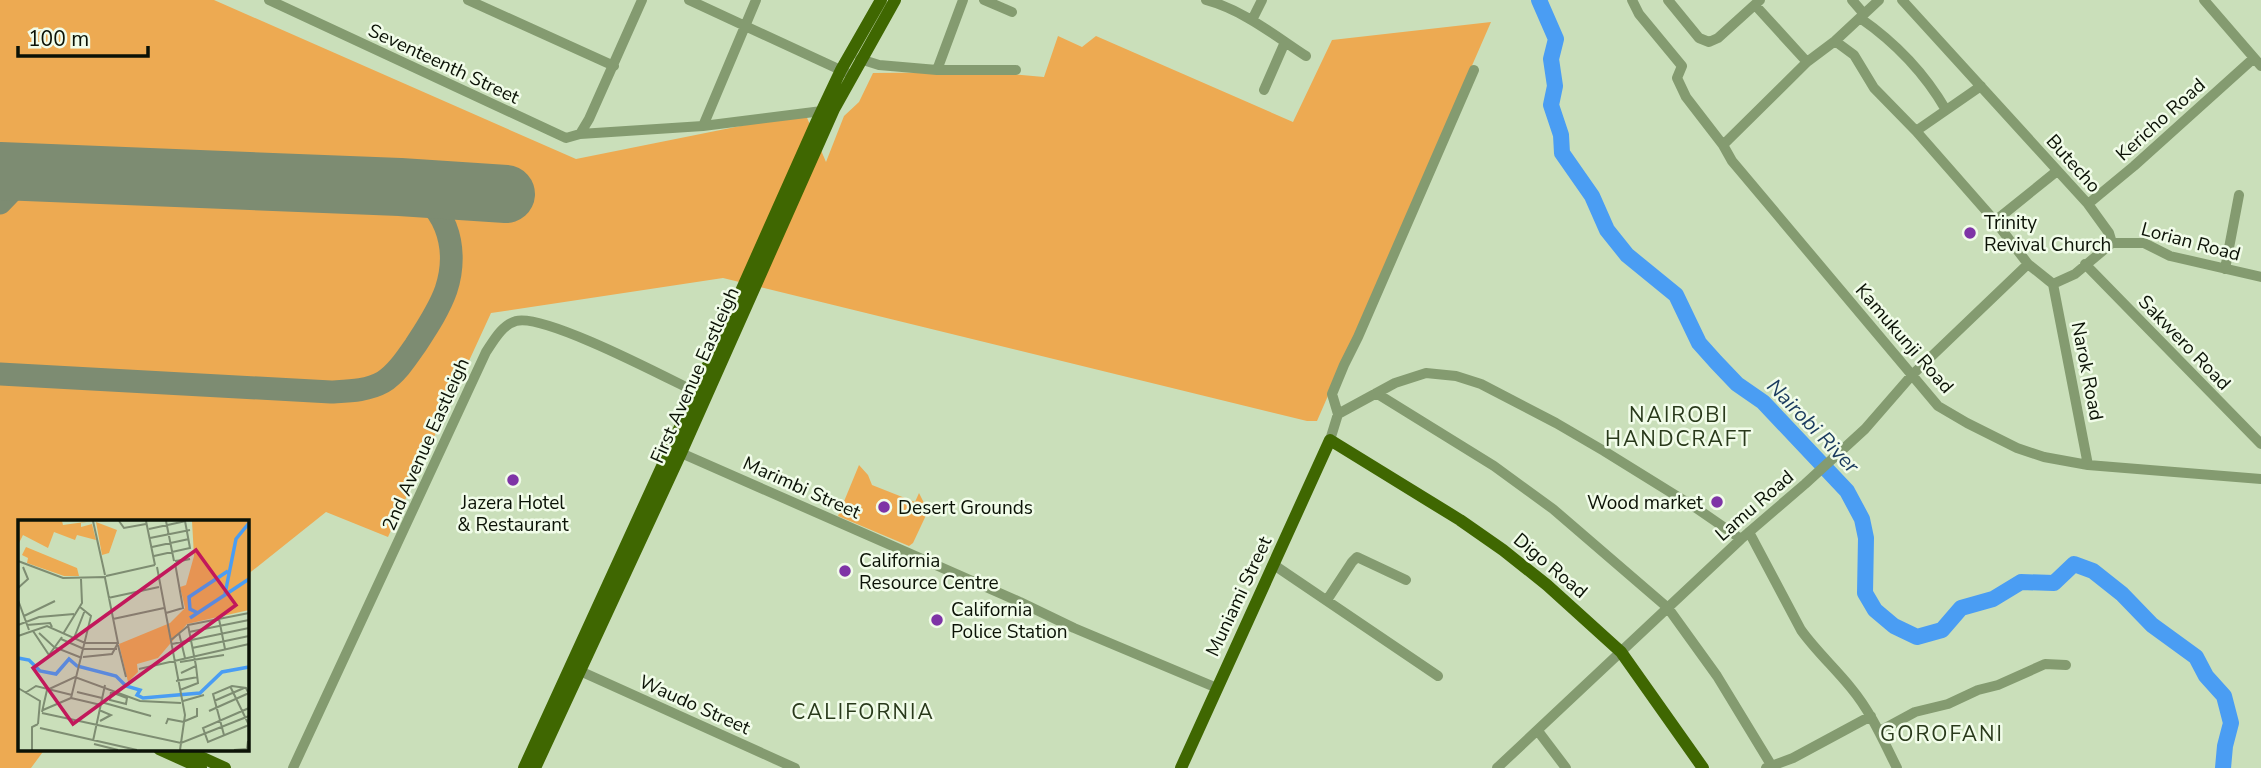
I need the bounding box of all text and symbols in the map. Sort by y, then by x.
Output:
scale bar [18,14,147,58]
street label: Seventeenth Street [364,17,524,110]
text: 100 m [28,25,89,53]
street label: Kericho Road [2110,73,2211,167]
street label: Butecho [2040,129,2106,198]
place label: Trinity Revival Church [1984,210,2111,258]
street label: Lorian Road [2138,216,2243,268]
marker: Trinity Revival Church [1962,225,1978,241]
street label: Kamukunji Road [1849,278,1959,399]
street label: First Avenue Eastleigh [644,283,745,468]
street label: Sakwero Road [2132,289,2236,396]
street label: Narok Road [2065,320,2109,423]
street label: 2nd Avenue Eastleigh [376,354,476,535]
water label: Nairobi River [1761,373,1866,480]
district label: NAIROBI HANDCRAFT [1605,401,1753,453]
street label: Marimbi Street [739,450,865,526]
street label: Lamu Road [1710,464,1800,547]
marker: Jazera Hotel & Restaurant [505,472,521,488]
place label: Jazera Hotel & Restaurant [457,490,569,538]
place label: Wood market [1587,490,1703,516]
marker: Wood market [1709,494,1725,510]
place label: Desert Grounds [898,495,1033,521]
marker: Desert Grounds [876,499,892,515]
inset map [18,520,248,750]
street label: Digo Road [1508,527,1593,604]
street label: Muniami Street [1200,532,1278,661]
place label: California Resource Centre [859,548,999,596]
marker: California Resource Centre [837,563,853,579]
place label: California Police Station [951,597,1068,645]
marker: California Police Station [929,612,945,628]
street label: Waudo Street [635,669,755,741]
district label: CALIFORNIA [791,698,935,726]
district label: GOROFANI [1880,720,2004,748]

